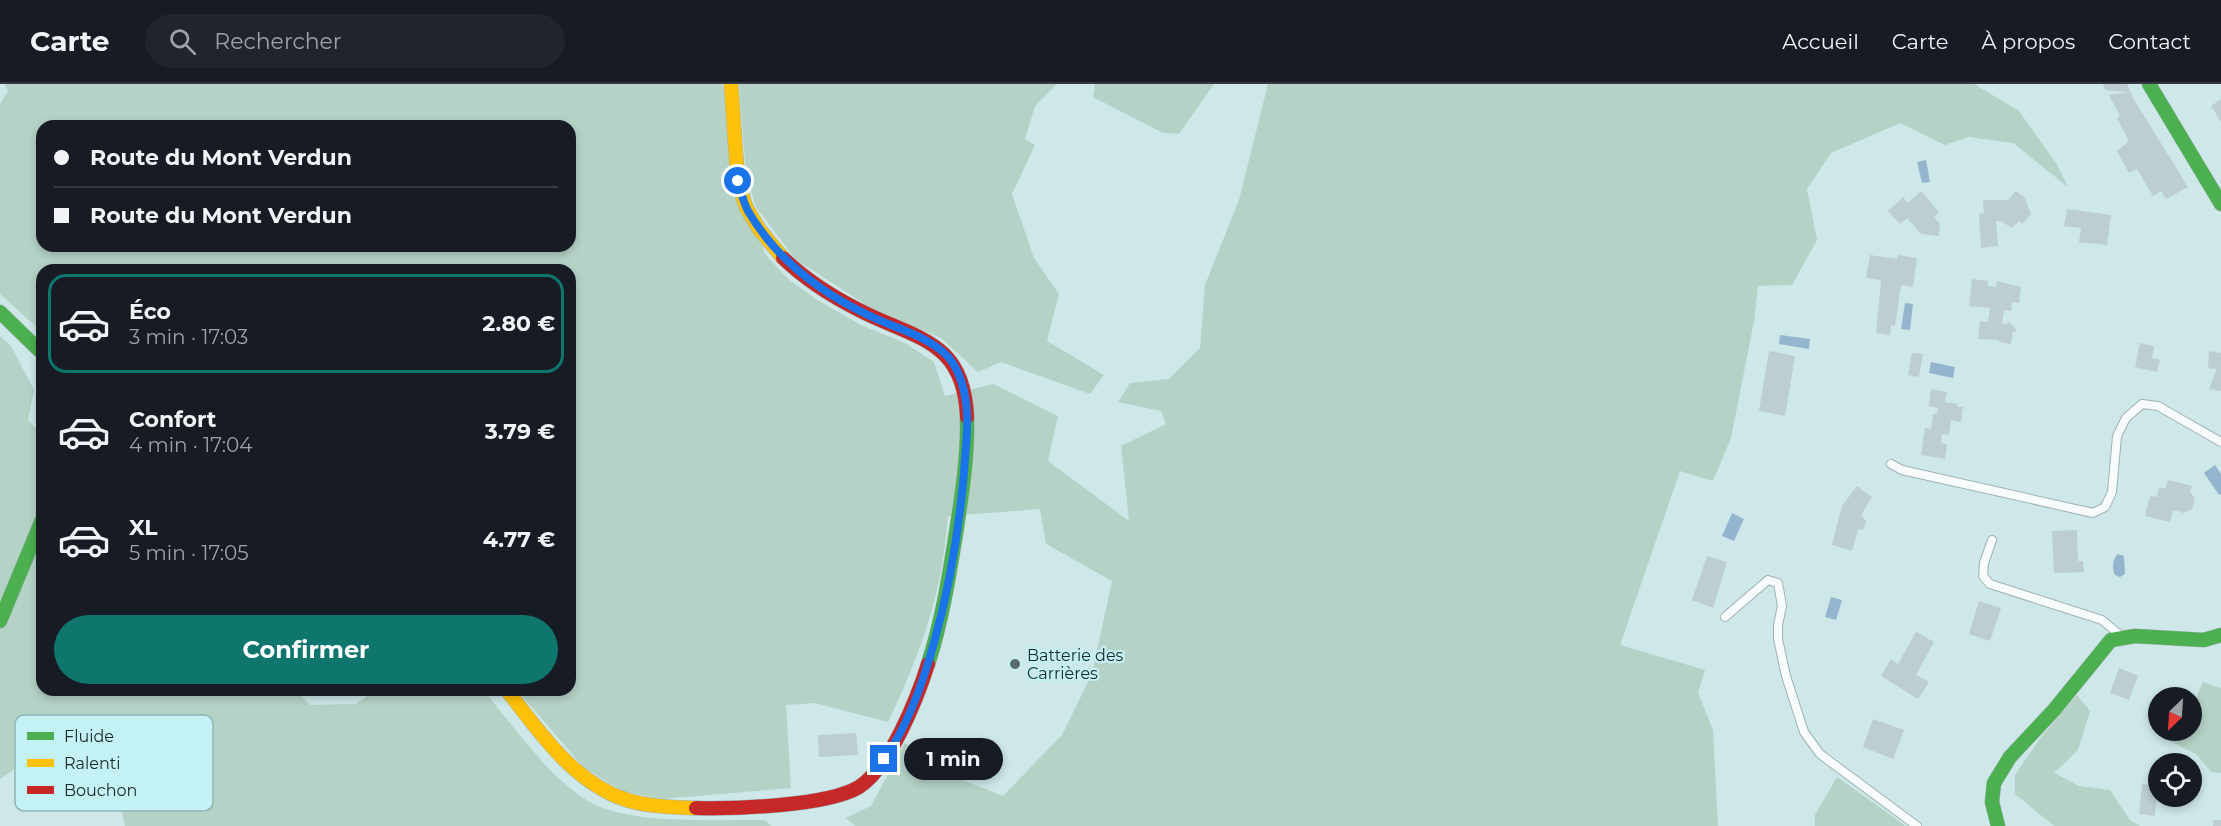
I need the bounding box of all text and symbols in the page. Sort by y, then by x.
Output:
search box [145,14,565,68]
text: Carte [30,24,109,58]
icon: search [166,25,199,58]
text: Rechercher [214,28,342,55]
text: Accueil [1782,29,1859,54]
text: Carte [1892,29,1948,54]
text: À propos [1981,29,2075,54]
text: Contact [2108,29,2191,54]
text: Route du Mont Verdun [90,144,352,171]
route start [724,167,751,194]
text: Route du Mont Verdun [90,202,352,229]
icon: car [57,297,111,351]
text: Éco [129,298,171,325]
text: 2.80 € [482,310,555,337]
text: 3 min · 17:03 [129,325,248,349]
icon: car [57,405,111,459]
text: Confort [129,406,216,433]
text: 3.79 € [485,418,555,445]
text: 4 min · 17:04 [129,433,252,457]
icon: car [57,513,111,567]
text: XL [129,514,158,541]
text: 4.77 € [483,526,555,553]
text: 5 min · 17:05 [129,541,249,565]
button: Confirmer [54,615,558,684]
place label: Batterie des Carrières [1027,646,1124,683]
marker: Batterie des Carrières [1008,657,1022,671]
north arrow [2148,687,2202,741]
map controls [2148,687,2202,807]
legend [15,715,213,811]
text: Fluide [64,727,114,746]
callout: 1 min [905,738,1004,780]
route end [870,745,897,772]
text: 1 min [926,747,981,771]
button: locate [2148,753,2202,807]
text: Ralenti [64,754,121,773]
text: Bouchon [64,781,137,800]

